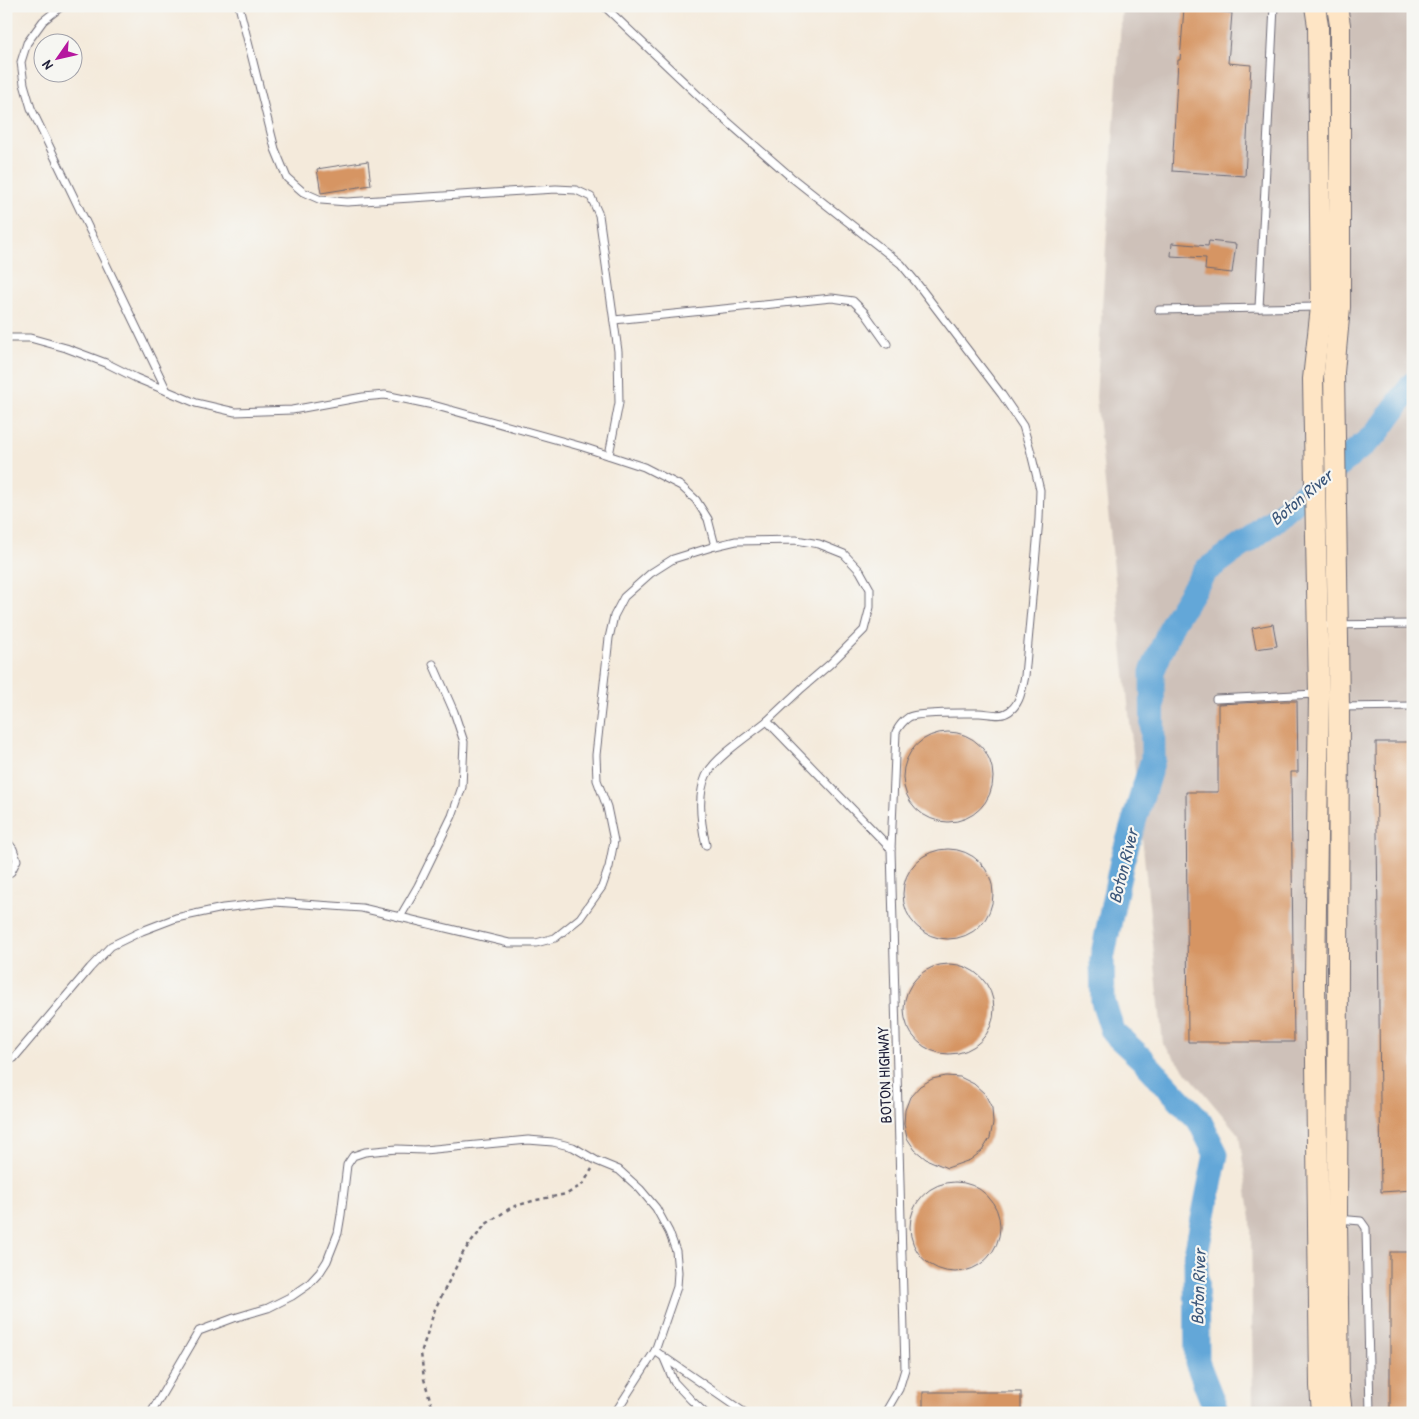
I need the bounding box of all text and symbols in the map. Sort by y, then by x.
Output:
north arrow [32,32,82,82]
text: N [37,57,57,74]
water label: Boton River [1264,462,1340,531]
water label: Boton River [1102,824,1145,906]
street label: BOTON HIGHWAY [871,1026,897,1124]
water label: Boton River [1184,1247,1212,1325]

